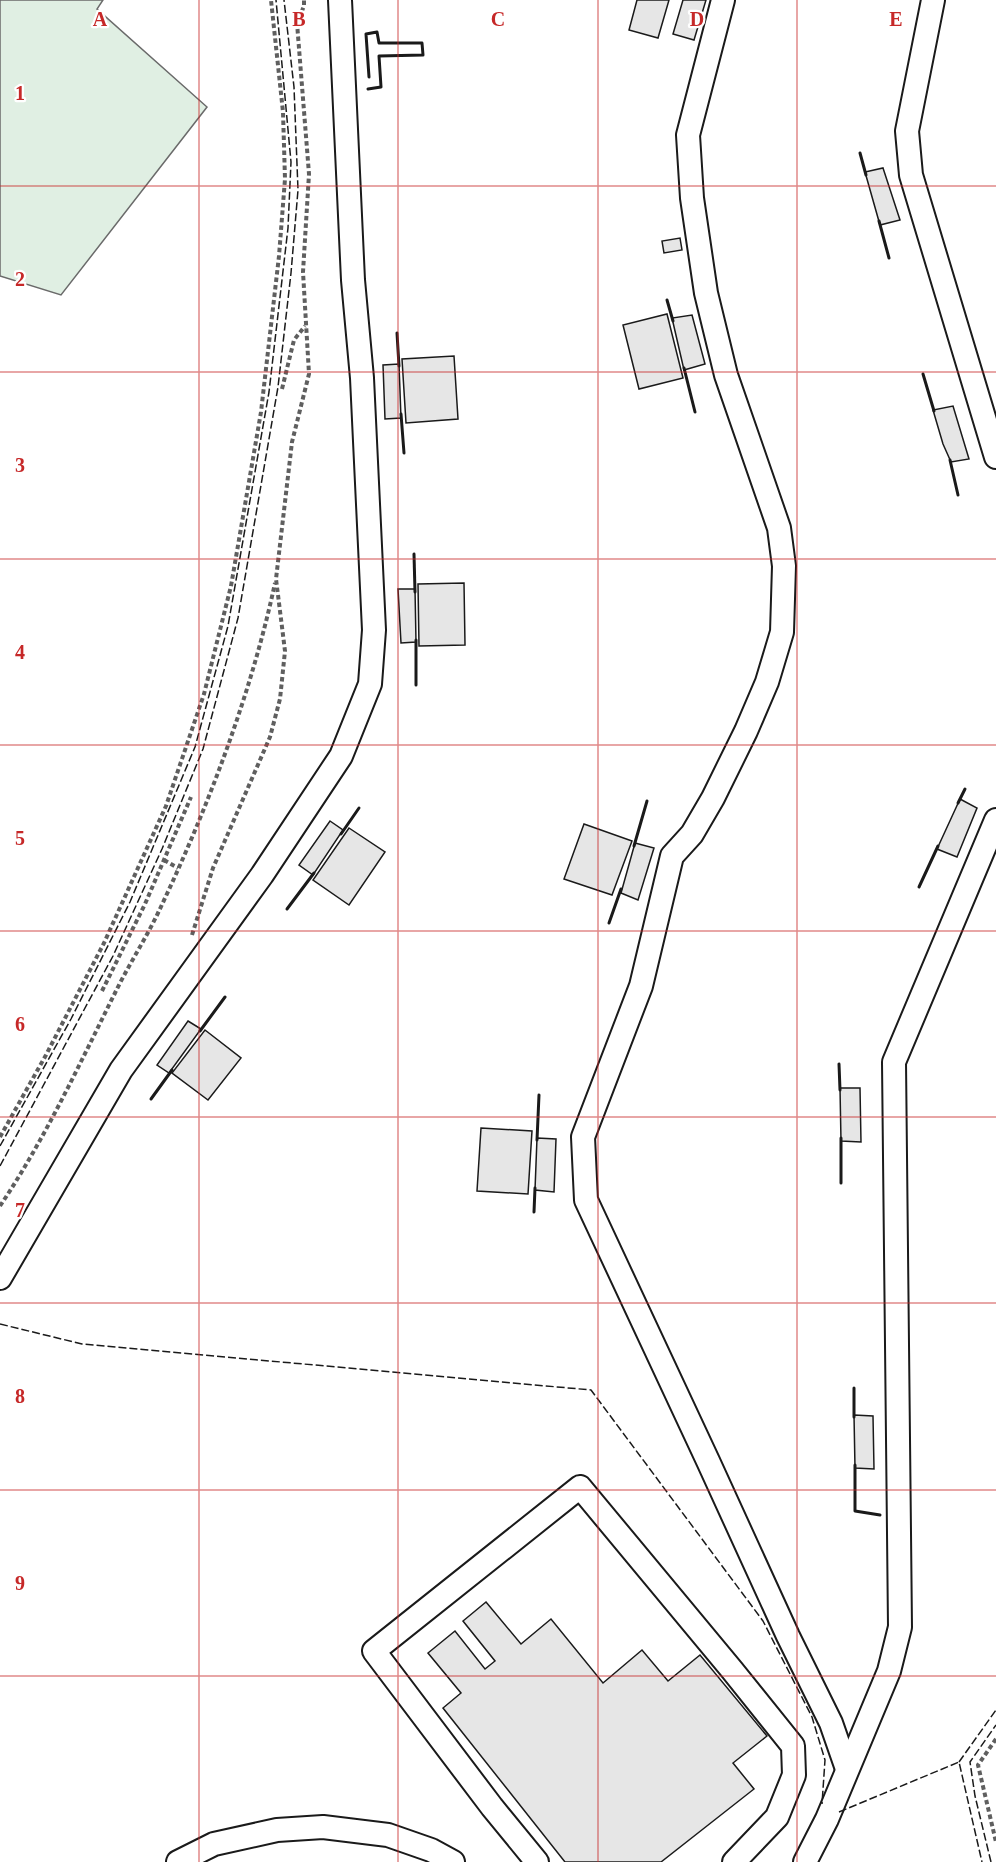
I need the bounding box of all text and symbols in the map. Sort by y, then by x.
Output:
text: A [93,8,108,30]
text: B [292,8,306,30]
text: C [491,8,505,30]
text: D [690,8,704,30]
text: E [889,8,903,30]
text: 1 [15,82,25,104]
text: 2 [15,268,25,290]
text: 3 [15,454,25,476]
text: 4 [15,641,25,663]
text: 5 [15,827,25,849]
text: 6 [15,1013,25,1035]
text: 7 [15,1199,25,1221]
text: 8 [15,1385,25,1407]
text: 9 [15,1572,25,1594]

